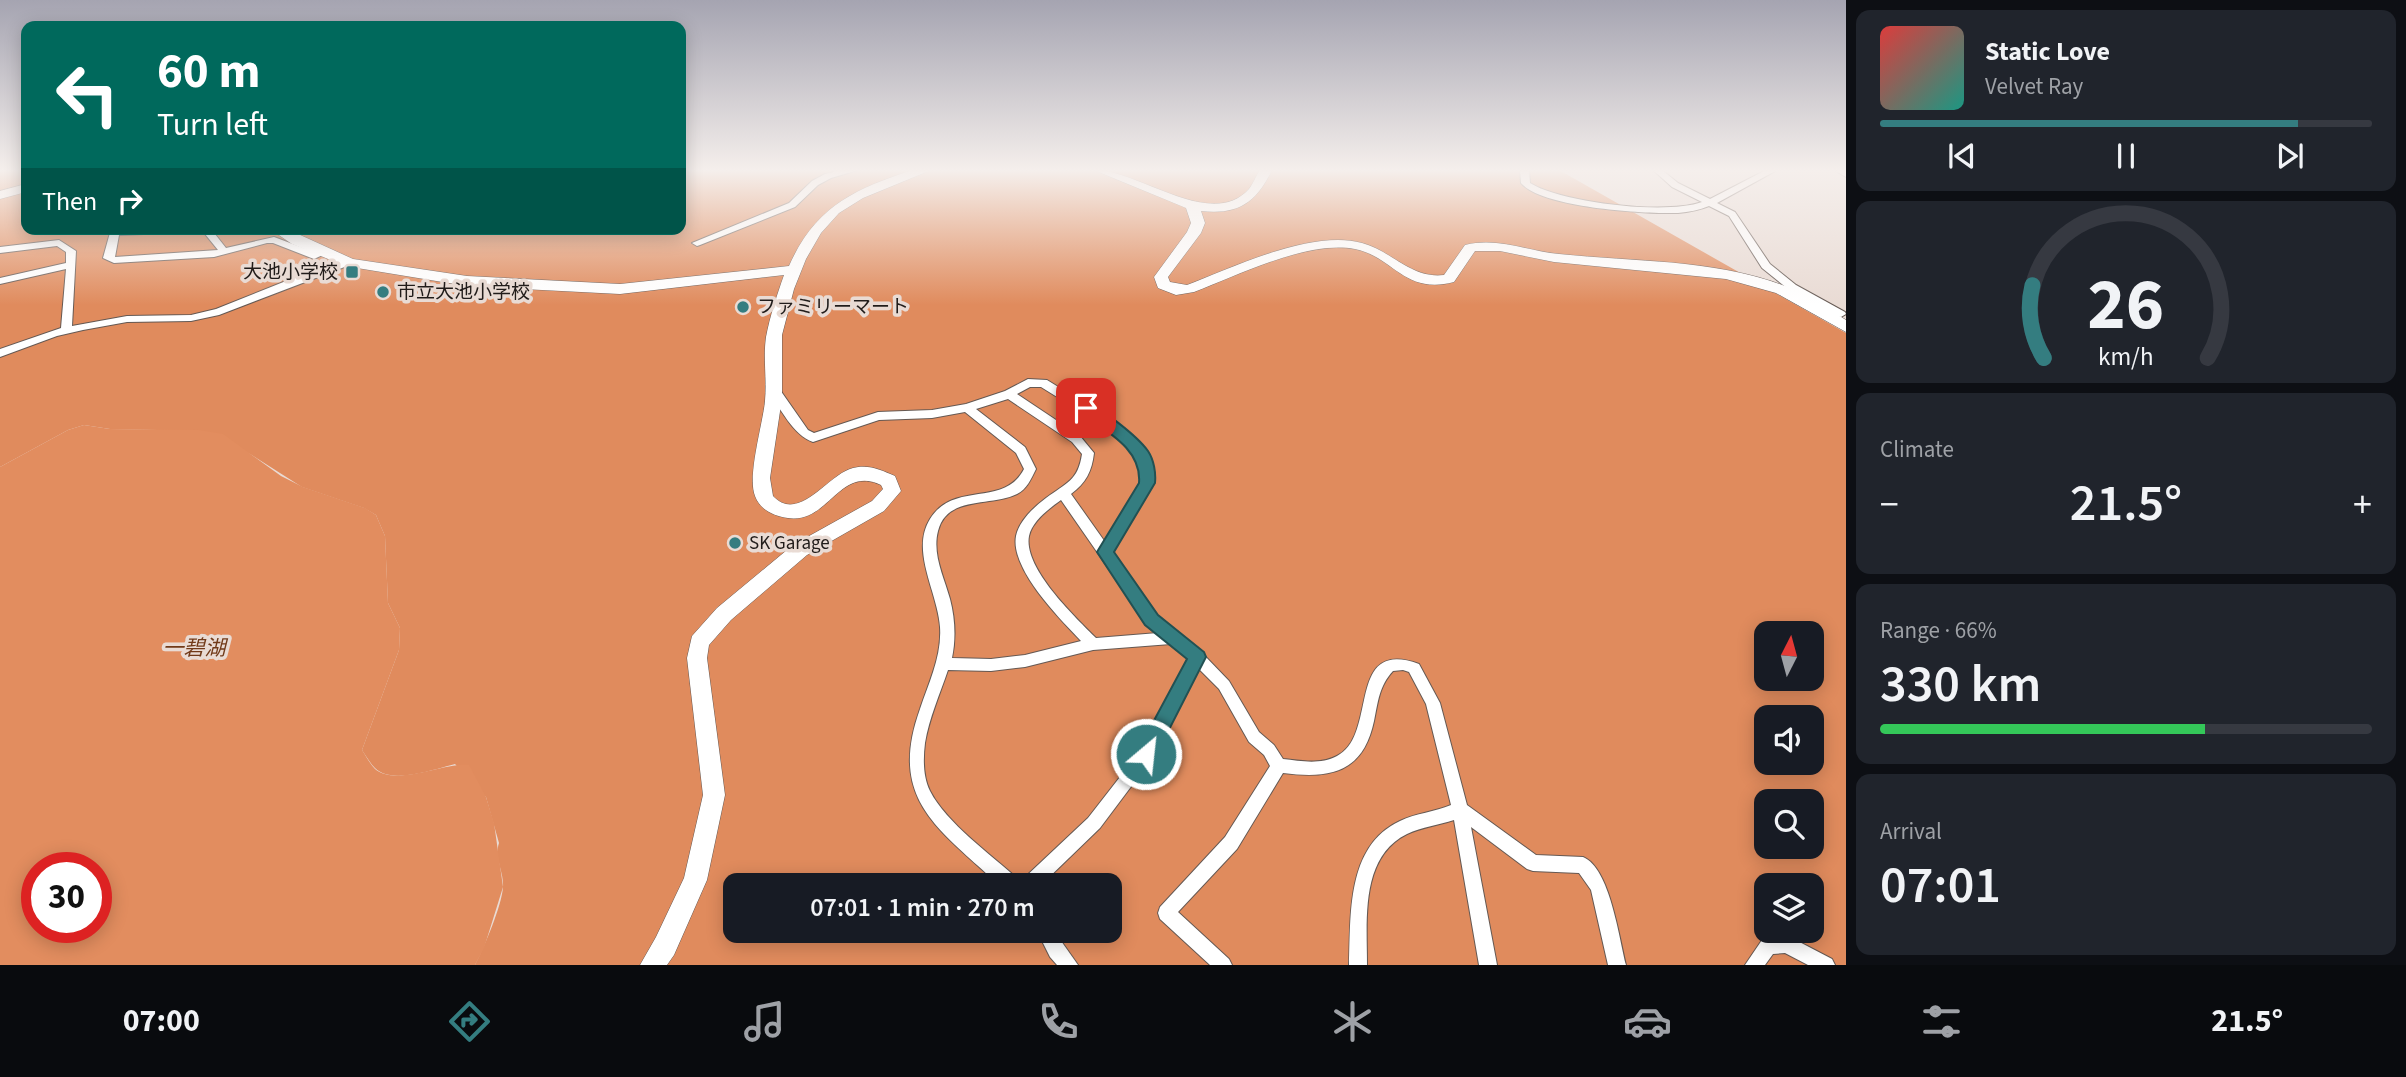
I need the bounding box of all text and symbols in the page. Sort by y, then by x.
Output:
text: Static Love [1985,33,2110,70]
text: 60 m [157,37,261,107]
icon: left [42,49,133,140]
text: Velvet Ray [1985,70,2083,103]
text: Turn left [157,102,268,148]
icon: previous [1943,137,1981,175]
icon: pause [2107,137,2145,175]
icon: next [2271,137,2309,175]
icon: right [111,182,149,220]
text: Then [42,183,97,220]
text: 26 [2088,253,2164,357]
place label: 大池小学校 [243,259,338,286]
marker: 大池小学校 [344,264,360,280]
place label: 市立大池小学校 [397,279,530,306]
marker: 市立大池小学校 [375,284,391,300]
place label: ファミリーマート [757,294,909,321]
marker: ファミリーマート [735,299,751,315]
text: km/h [2098,339,2154,375]
pin [1056,378,1116,438]
icon: arrive [1067,389,1105,427]
text: Climate [1880,433,1954,466]
text: 21.5° [2070,467,2182,541]
text: − [1880,478,1899,532]
text: + [2353,478,2372,532]
place label: SK Garage [749,530,830,557]
marker: SK Garage [727,535,743,551]
text: Range · 66% [1880,614,1997,647]
north arrow [1754,621,1824,691]
map controls [1754,621,1824,943]
water label: 一碧湖 [163,633,228,663]
text: 330 km [1880,648,2041,722]
button: sound [1754,705,1824,775]
position arrow [1109,717,1183,791]
button: search [1754,789,1824,859]
text: Arrival [1880,815,1942,848]
text: 07:01 [1880,849,2001,923]
speed limit sign: 30 [21,852,112,943]
button: layers [1754,873,1824,943]
text: 07:01 · 1 min · 270 m [810,889,1035,926]
icon: directions [445,997,494,1046]
icon: music [740,997,789,1046]
icon: phone [1034,997,1083,1046]
icon: climate [1328,997,1377,1046]
icon: car [1623,997,1672,1046]
icon: filters [1917,997,1966,1046]
text: 07:00 [123,998,200,1044]
text: 21.5° [2211,998,2283,1044]

